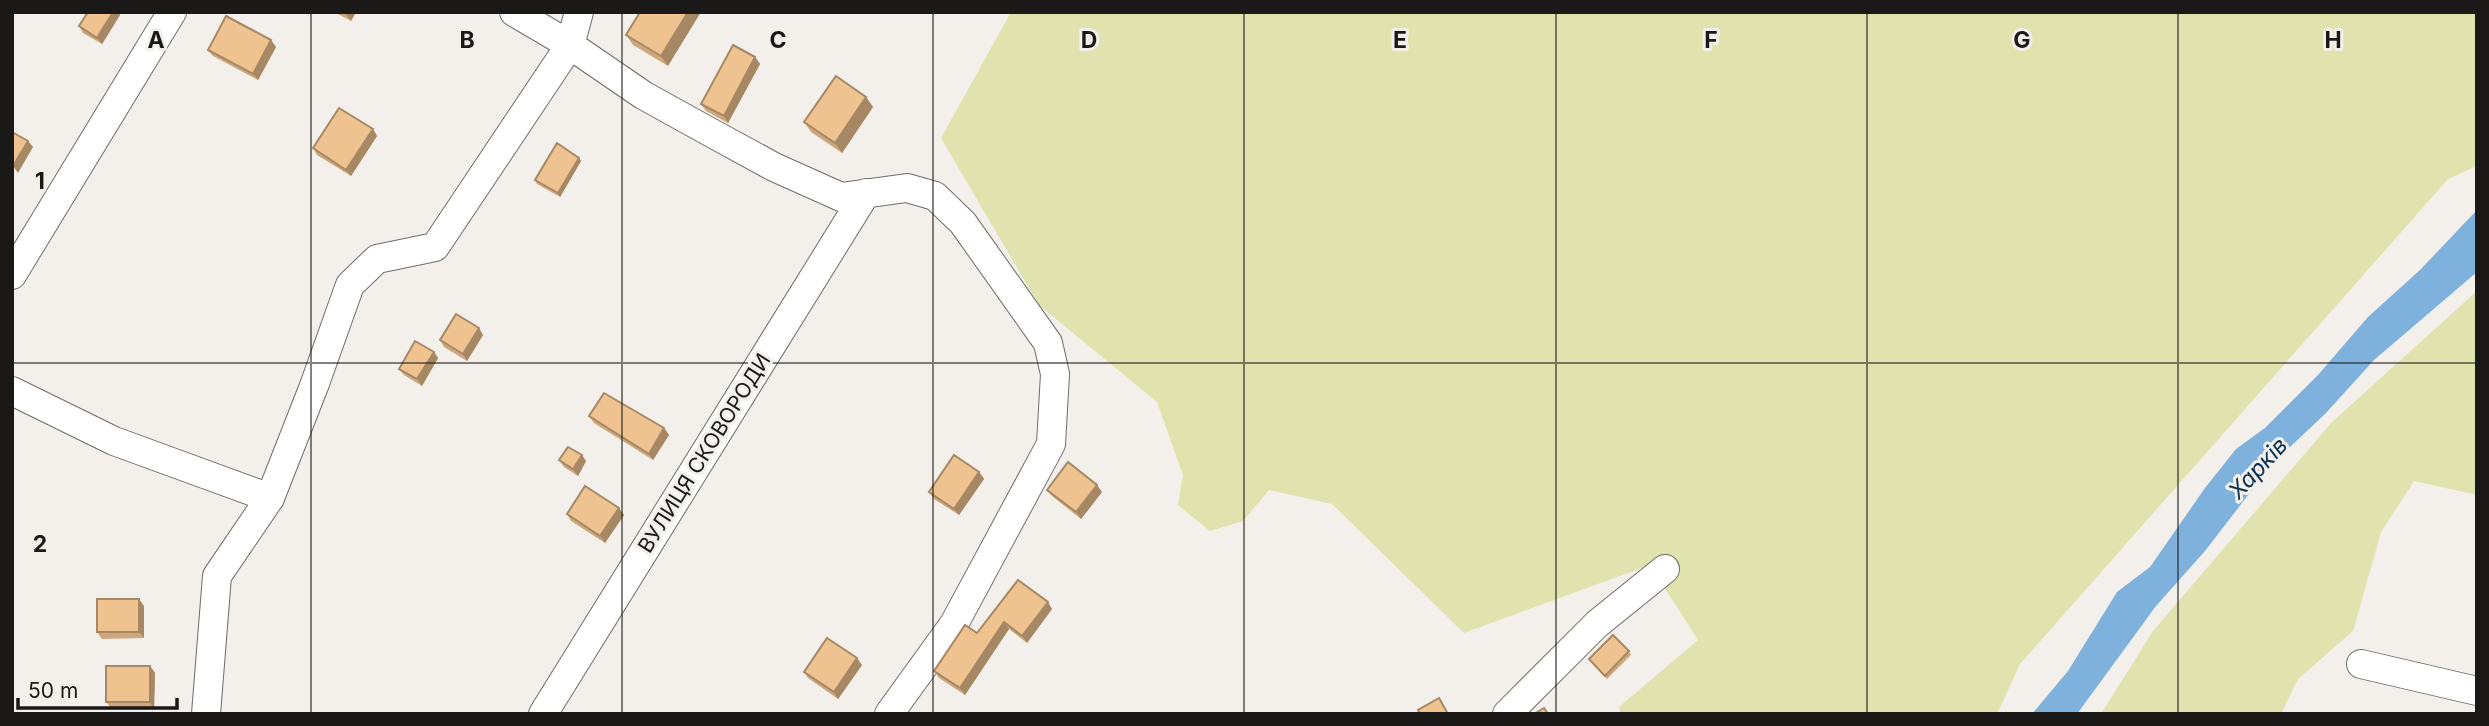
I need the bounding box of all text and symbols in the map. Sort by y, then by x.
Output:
text: A [147,26,165,54]
text: B [459,26,475,54]
text: C [769,26,787,54]
text: D [1081,26,1097,54]
text: E [1393,26,1407,54]
text: F [1704,26,1718,54]
text: G [2013,26,2031,54]
text: H [2324,26,2342,54]
text: 1 [35,167,45,195]
street label: ВУЛИЦЯ СКОВОРОДИ [632,349,776,557]
water label: Харків [2222,432,2293,505]
text: 2 [33,530,47,558]
scale bar [18,666,177,710]
text: 50 m [28,678,78,703]

